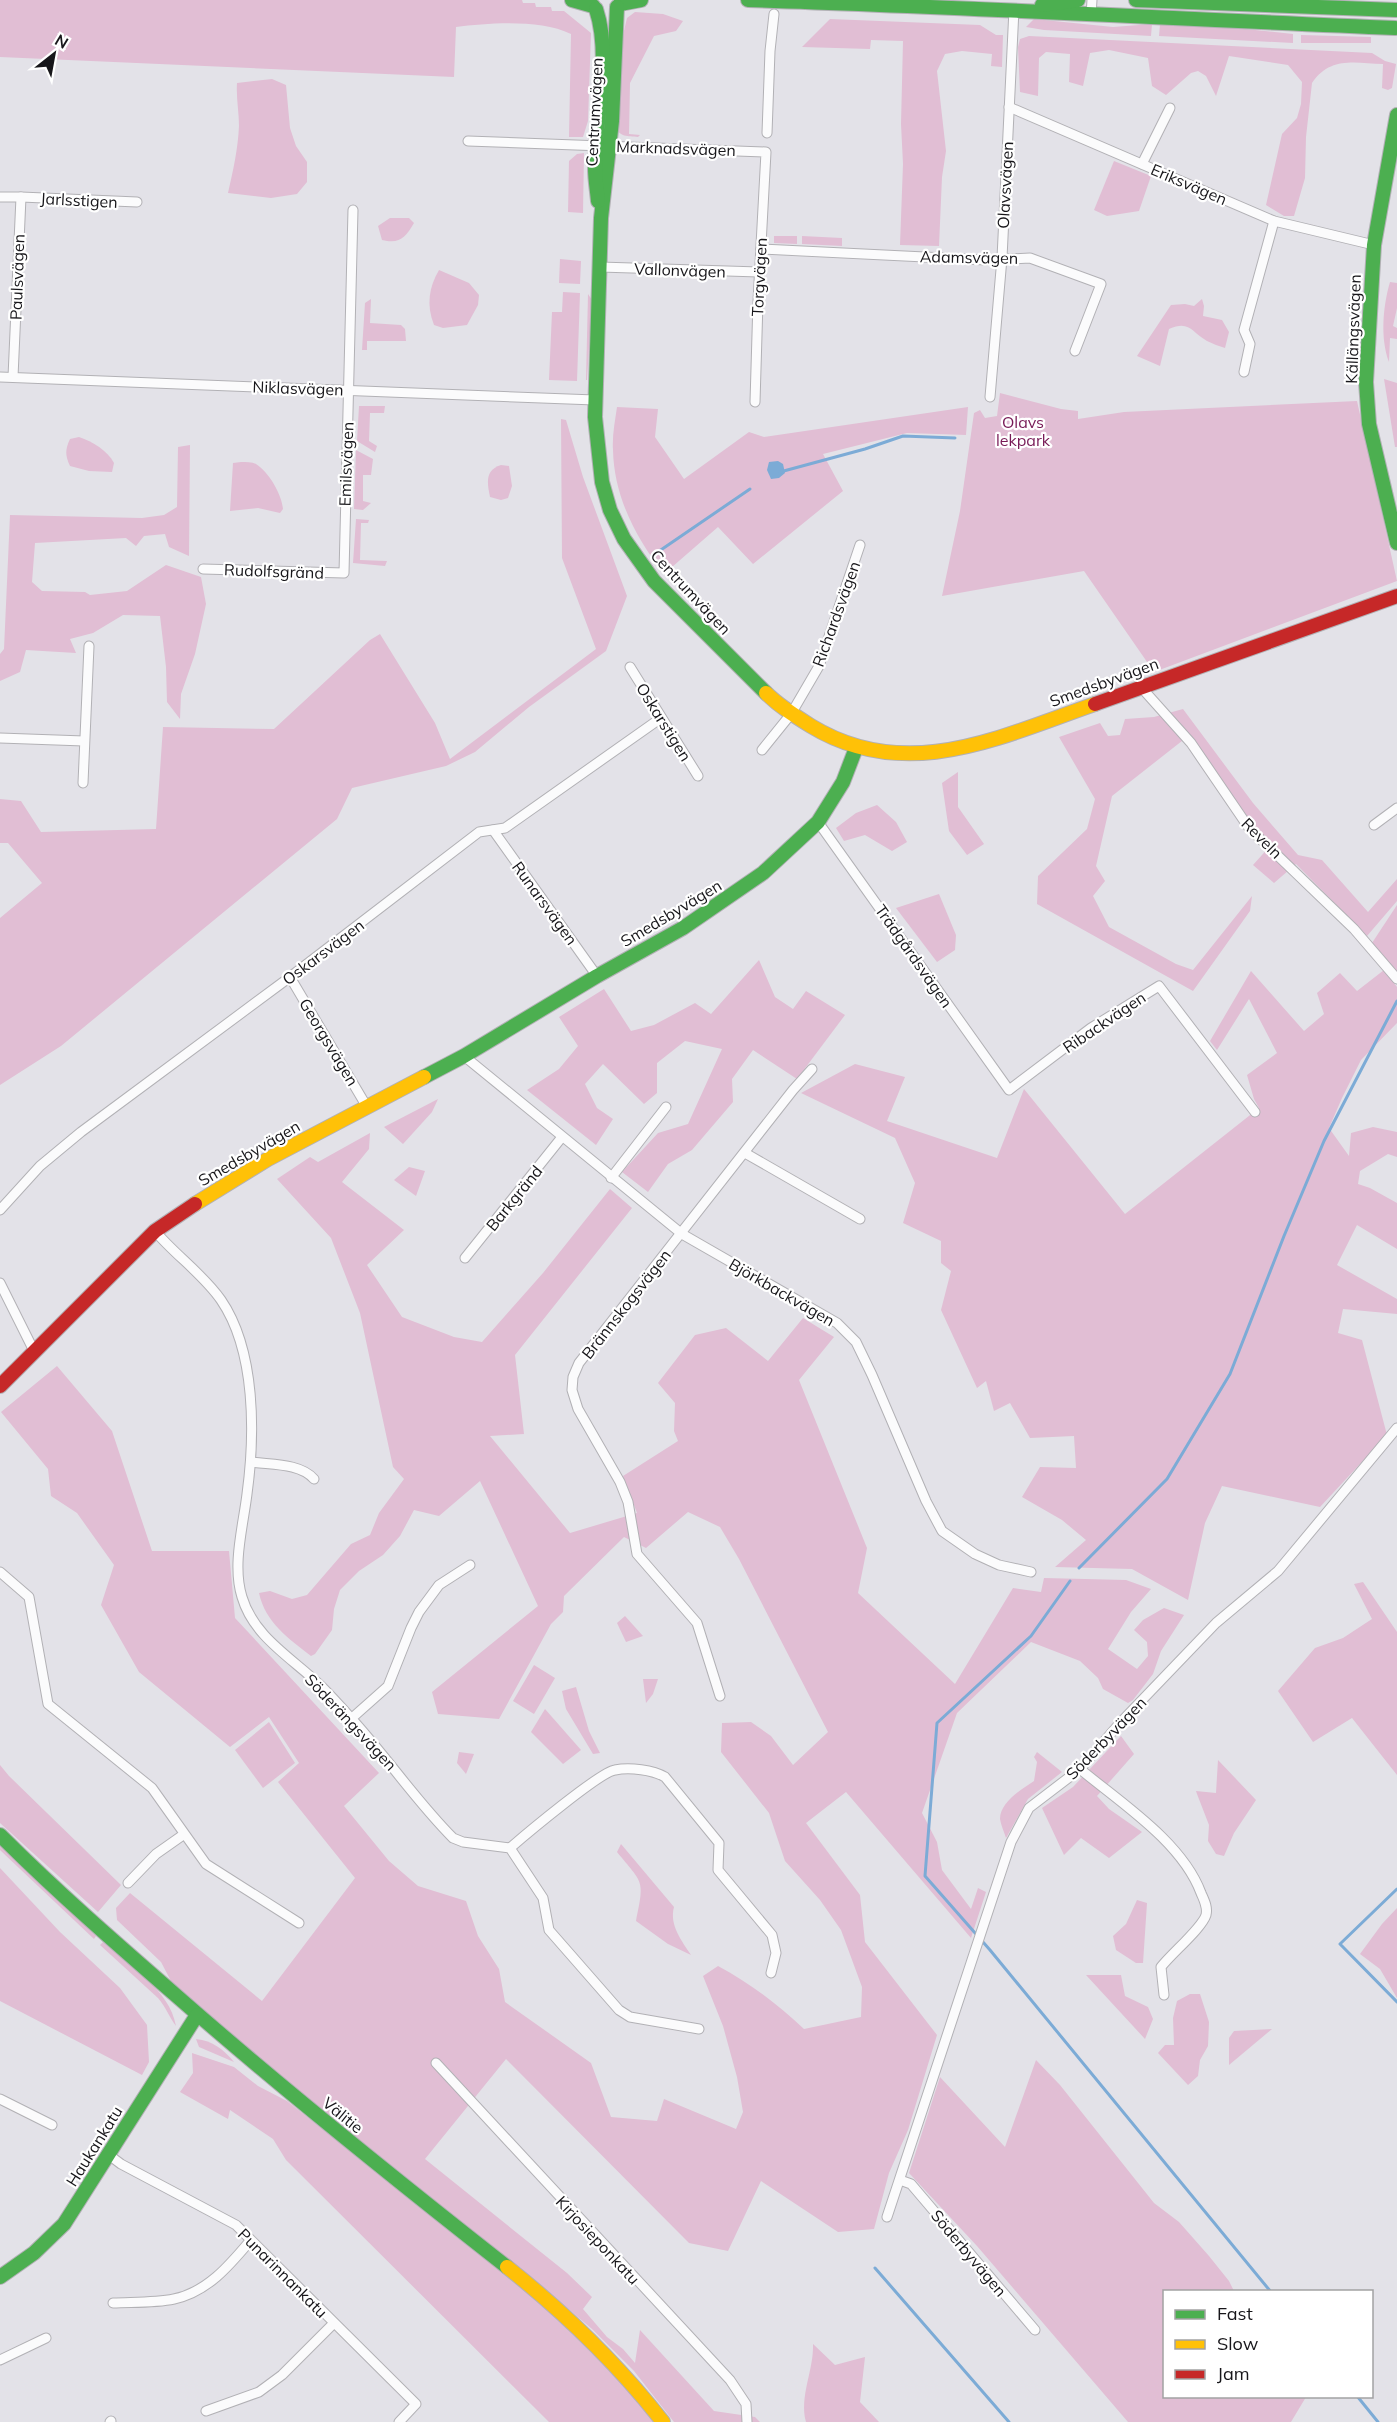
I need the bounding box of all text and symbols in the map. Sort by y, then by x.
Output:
north arrow [24,24,84,84]
text: N [51,29,72,53]
street label: Centrumvägen [581,57,607,167]
street label: Marknadsvägen [616,136,736,160]
street label: Olavsvägen [993,141,1017,229]
street label: Eriksvägen [1148,159,1230,209]
street label: Jarlsstigen [40,188,118,212]
street label: Paulsvägen [6,234,28,320]
street label: Torgvägen [747,237,771,317]
street label: Adamsvägen [920,246,1018,268]
street label: Vallonvägen [634,258,726,282]
street label: Källängsvägen [1341,274,1365,384]
street label: Niklasvägen [252,376,344,400]
park label: Olavs lekpark [996,412,1051,450]
street label: Emilsvägen [335,421,357,507]
street label: Centrumvägen [647,545,735,639]
street label: Rudolfsgränd [224,559,324,583]
street label: Richardsvägen [808,559,864,669]
street label: Smedsbyvägen [1047,653,1161,711]
street label: Oskarstigen [632,679,696,765]
street label: Reveln [1237,813,1287,863]
street label: Runarsvägen [508,857,582,949]
street label: Smedsbyvägen [617,875,725,951]
street label: Trädgårdsvägen [871,900,957,1012]
street label: Oskarsvägen [278,915,368,989]
street label: Ribackvägen [1059,987,1149,1057]
street label: Georgsvägen [295,995,363,1089]
street label: Smedsbyvägen [195,1116,303,1190]
street label: Barkgränd [482,1161,546,1235]
street label: Brännskogsvägen [577,1245,675,1363]
street label: Björkbackvägen [726,1254,838,1330]
street label: Söderängsvägen [301,1669,401,1775]
street label: Söderbyvägen [1062,1692,1150,1784]
street label: Välitie [319,2093,367,2137]
street label: Haukankatu [61,2102,127,2190]
street label: Kirjosieponkatu [552,2192,644,2288]
street label: Söderbyvägen [927,2206,1011,2300]
street label: Punarinnankatu [234,2224,332,2322]
legend [1163,2290,1373,2398]
text: Fast [1217,2302,1253,2325]
text: Slow [1217,2332,1259,2355]
text: Jam [1217,2362,1250,2385]

